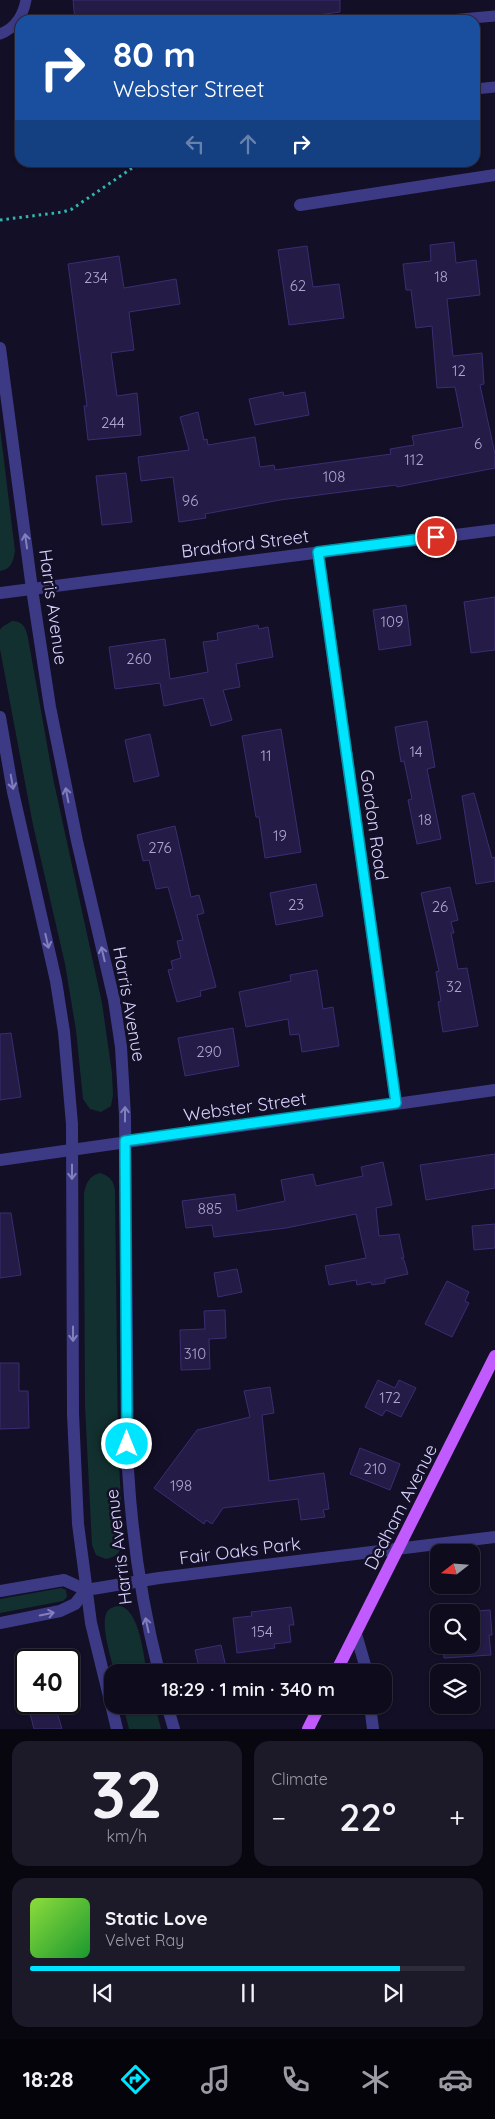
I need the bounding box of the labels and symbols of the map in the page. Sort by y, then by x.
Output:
house number: 18 [434,267,448,286]
house number: 234 [84,268,108,287]
house number: 62 [290,276,306,295]
house number: 12 [452,361,466,380]
house number: 244 [101,413,125,432]
house number: 6 [474,434,482,453]
house number: 112 [404,450,424,469]
house number: 108 [323,467,345,486]
house number: 96 [182,491,198,510]
pin [415,516,457,558]
street label: Bradford Street [180,524,310,563]
one-way arrow [21,533,31,549]
street label: Harris Avenue [34,548,73,666]
house number: 109 [381,612,403,631]
house number: 260 [126,649,152,668]
house number: 14 [409,742,423,761]
house number: 11 [260,746,272,765]
street label: Gordon Road [355,768,394,882]
one-way arrow [7,774,17,790]
one-way arrow [62,787,72,803]
house number: 18 [418,810,432,829]
house number: 19 [273,826,287,845]
house number: 276 [148,838,172,857]
house number: 23 [288,895,304,914]
house number: 26 [432,897,448,916]
one-way arrow [43,933,52,949]
street label: Harris Avenue [108,945,151,1063]
one-way arrow [98,946,107,962]
house number: 32 [446,977,462,996]
house number: 290 [196,1042,222,1061]
street label: Webster Street [182,1086,308,1127]
one-way arrow [120,1106,130,1122]
one-way arrow [67,1163,77,1179]
house number: 885 [198,1199,222,1218]
one-way arrow [68,1326,78,1342]
house number: 310 [184,1344,206,1363]
house number: 172 [379,1388,401,1407]
position arrow [100,1417,152,1469]
street label: Dedham Avenue [359,1440,442,1574]
house number: 210 [364,1459,386,1478]
house number: 198 [170,1476,192,1495]
street label: Harris Avenue [100,1488,137,1606]
street label: Fair Oaks Park [178,1532,302,1569]
north arrow [430,1544,480,1594]
one-way arrow [39,1608,55,1618]
one-way arrow [142,1618,152,1634]
house number: 154 [251,1622,273,1641]
speed limit sign: 40 [15,1649,80,1714]

